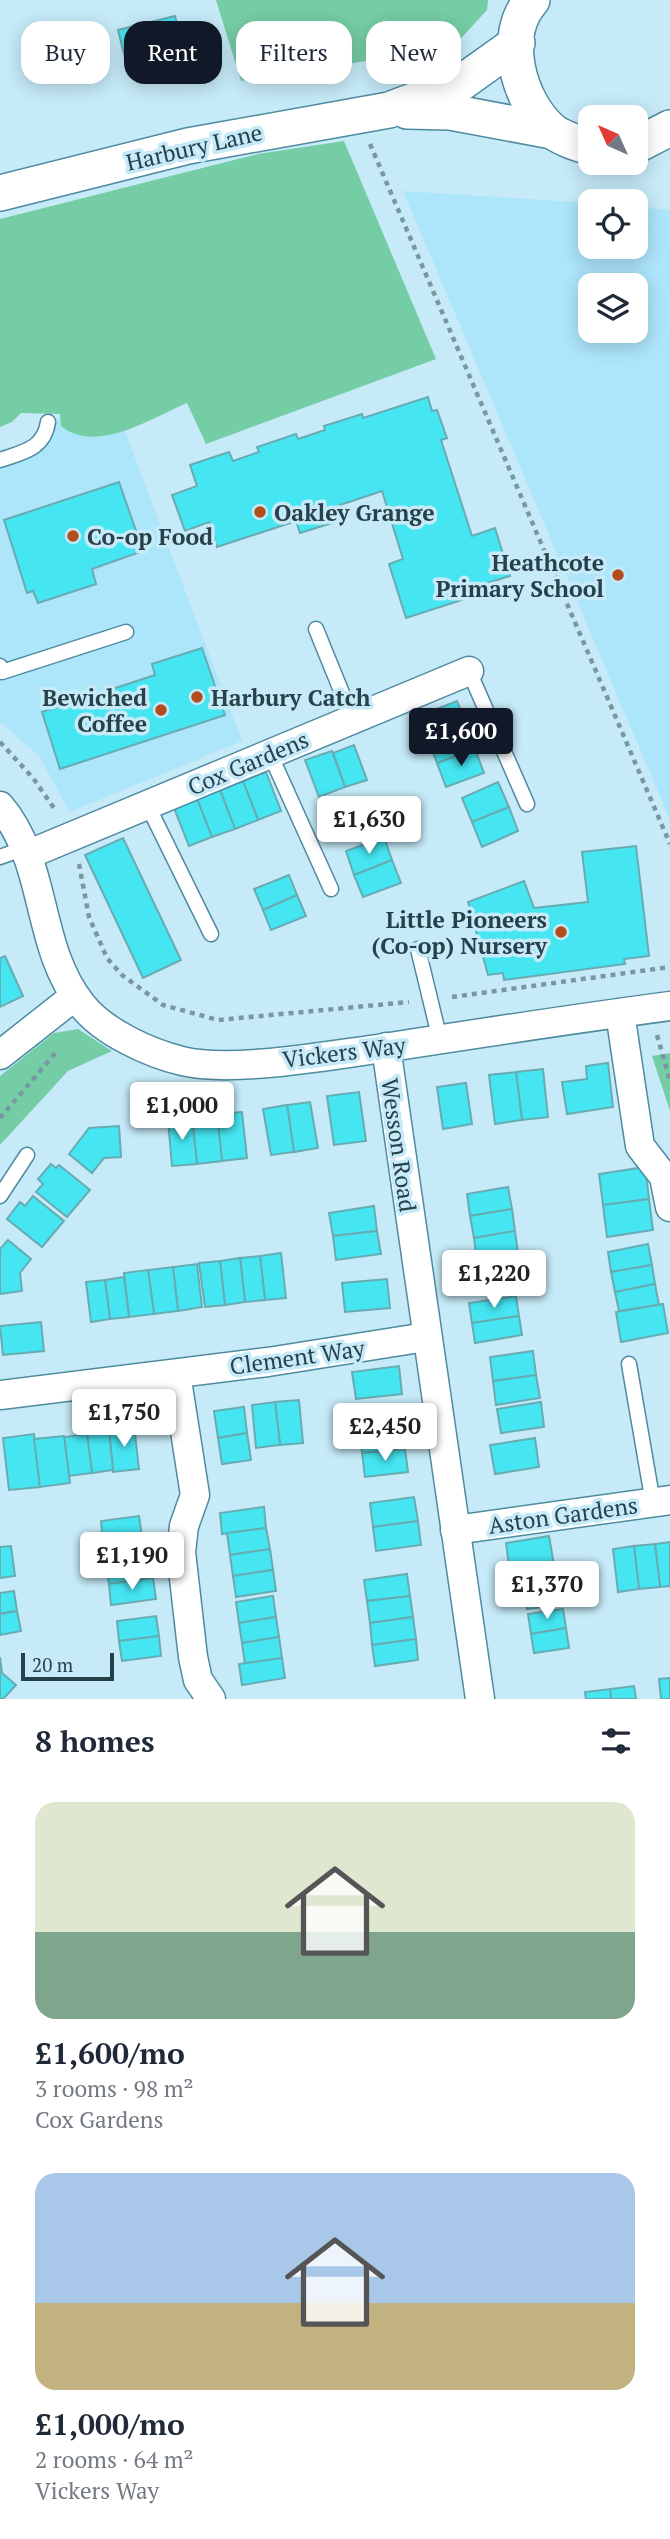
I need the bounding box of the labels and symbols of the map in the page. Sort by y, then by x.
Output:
north arrow [578,105,648,175]
street label: Harbury Lane [123,116,265,178]
place label: Oakley Grange [274,497,435,528]
marker: Oakley Grange [252,504,268,520]
place label: Co-op Food [87,521,213,552]
marker: Co-op Food [65,528,81,544]
place label: Heathcote Primary School [436,547,604,604]
marker: Heathcote Primary School [610,567,626,583]
place label: Bewiched Coffee [42,682,147,739]
place label: Harbury Catch [211,682,371,713]
marker: Harbury Catch [189,689,205,705]
marker: Bewiched Coffee [153,702,169,718]
pin: £1,600 [404,708,518,768]
street label: Cox Gardens [183,724,313,802]
pin: £1,630 [312,796,426,856]
place label: Little Pioneers (Co-op) Nursery [372,904,548,961]
marker: Little Pioneers (Co-op) Nursery [553,924,569,940]
street label: Vickers Way [281,1029,408,1075]
street label: Wesson Road [374,1076,424,1214]
pin: £1,000 [125,1082,239,1142]
pin: £1,220 [437,1250,551,1310]
street label: Clement Way [228,1332,367,1382]
pin: £1,750 [67,1390,181,1449]
pin: £2,450 [328,1404,442,1463]
street label: Aston Gardens [486,1489,640,1541]
pin: £1,190 [75,1532,189,1592]
pin: £1,370 [490,1562,604,1621]
scale bar [21,1650,114,1682]

